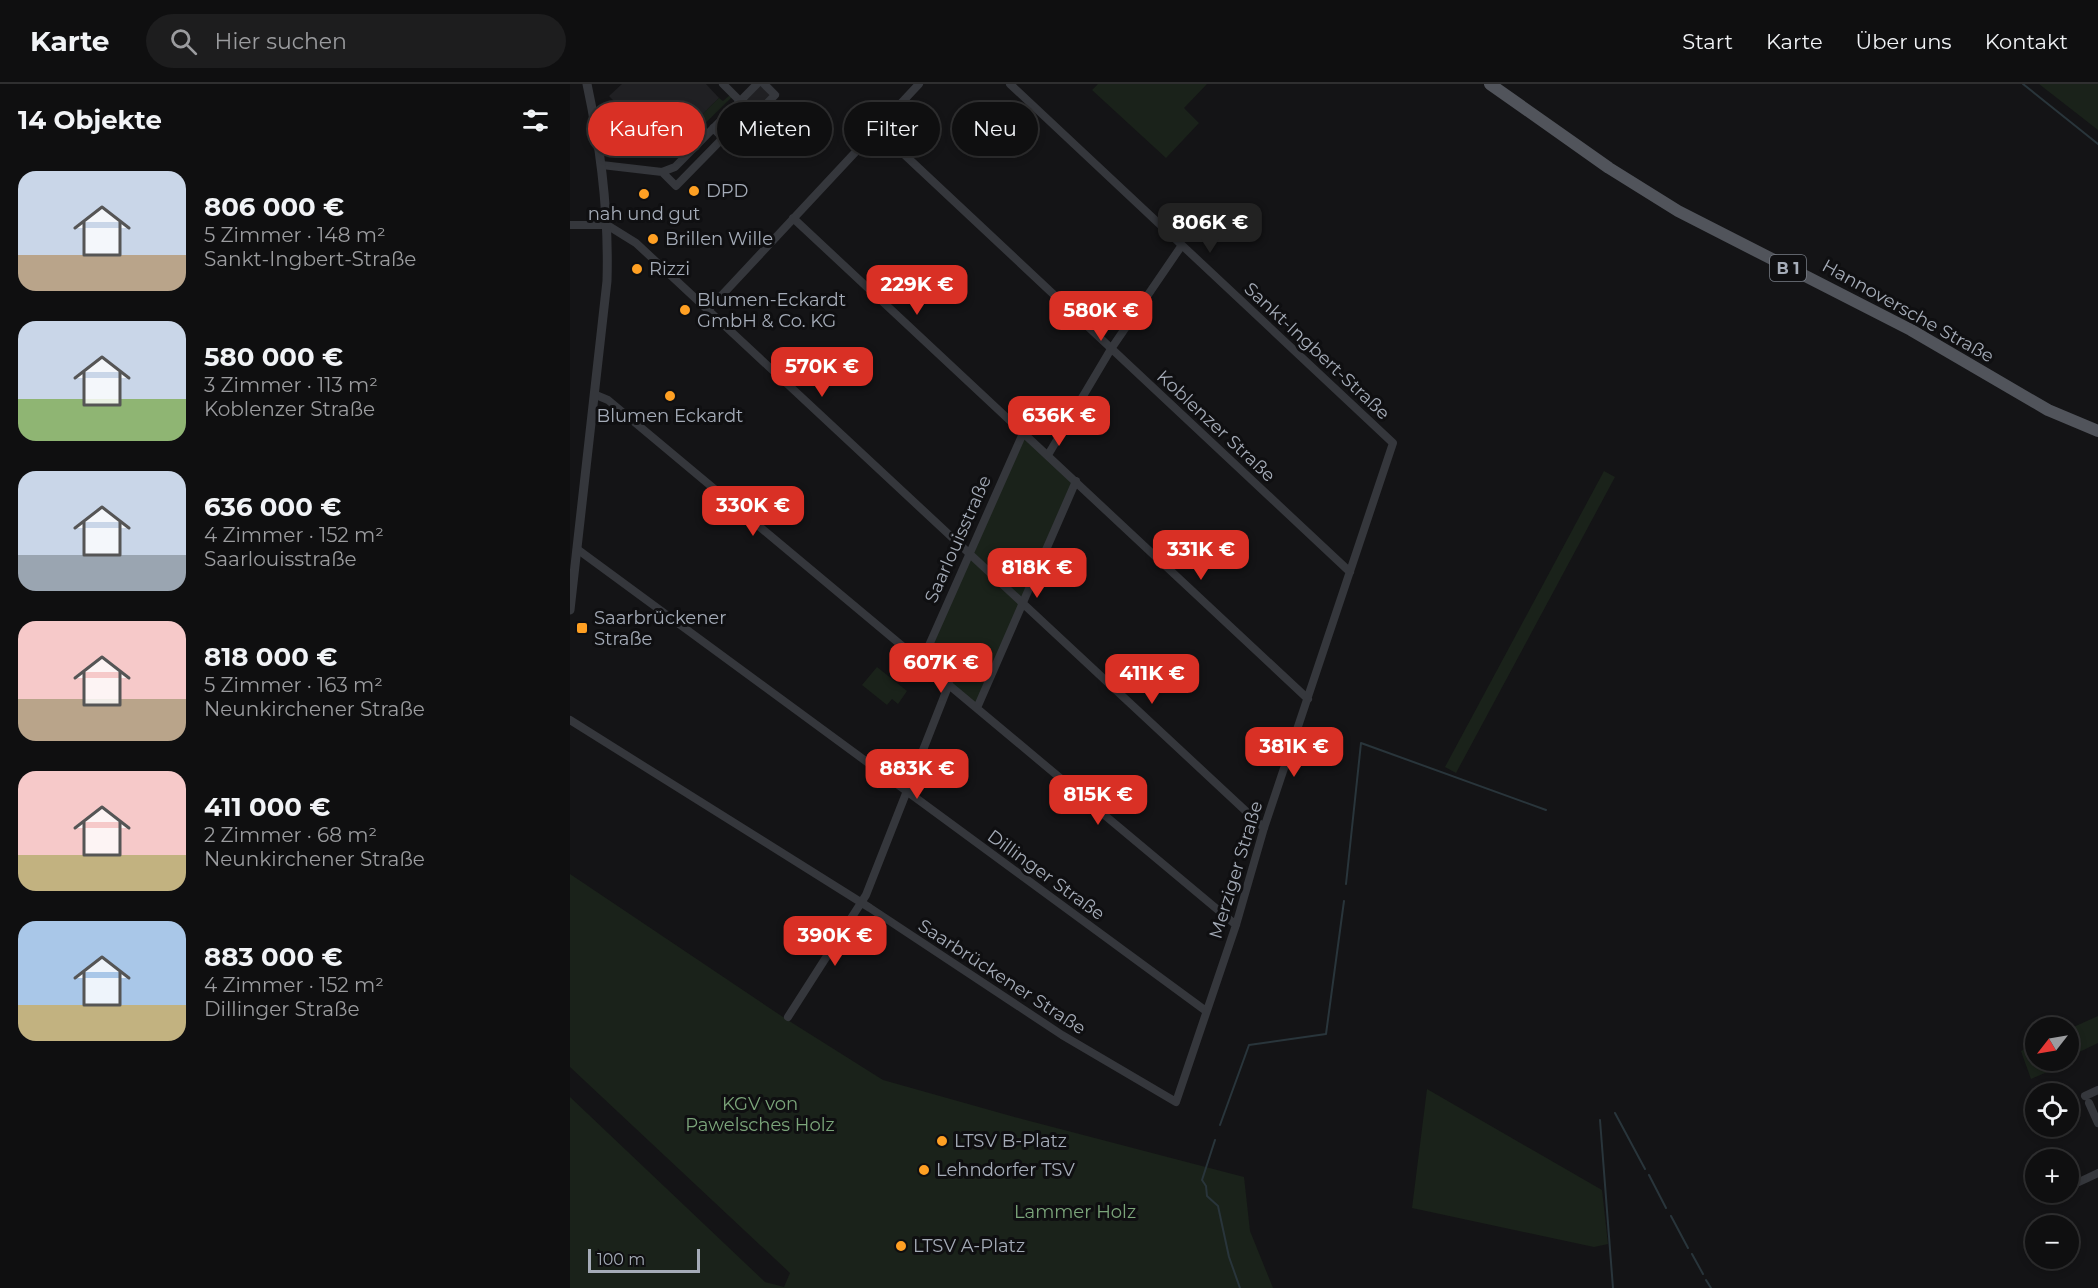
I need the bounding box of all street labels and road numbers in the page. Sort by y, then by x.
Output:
road number: B 1 [1770,255,1806,281]
street label: Hannoversche Straße [1818,255,1998,367]
street label: Sankt-Ingbert-Straße [1240,278,1395,424]
street label: Koblenzer Straße [1152,365,1280,487]
street label: Saarlouisstraße [920,472,996,606]
street label: Merziger Straße [1205,798,1267,942]
street label: Dillinger Straße [983,825,1109,925]
street label: Saarbrückener Straße [914,915,1090,1040]

